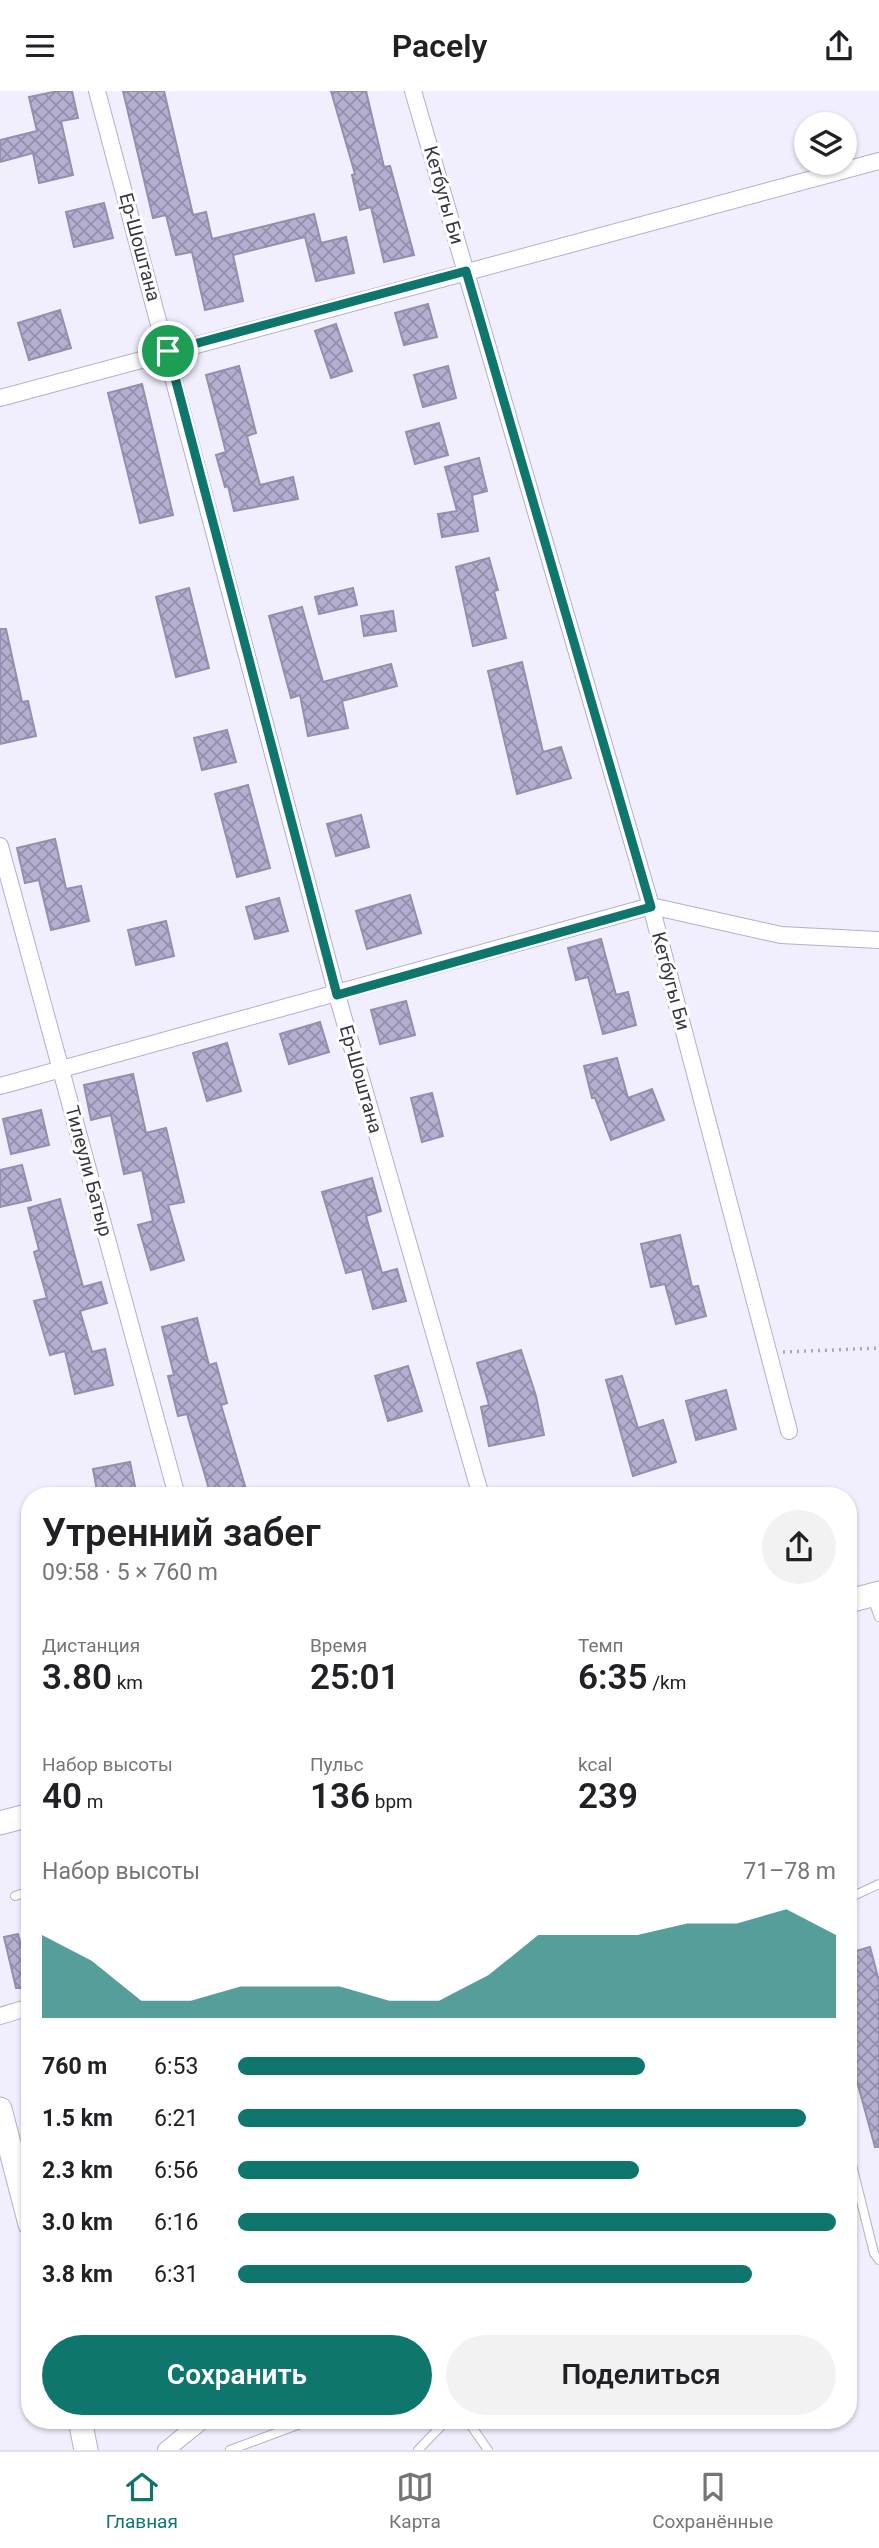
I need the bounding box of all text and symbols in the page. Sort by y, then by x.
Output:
icon: menu [21,27,59,65]
text: Pacely [392,27,487,65]
icon: share [820,27,858,65]
map controls [794,112,857,175]
button: layers [794,112,857,175]
street label: Кетбугы Би [419,143,469,247]
street label: Ер-Шоштана [114,190,166,304]
pin [138,321,198,381]
icon: arrive [149,332,187,370]
street label: Кетбугы Би [647,929,695,1033]
street label: Ер-Шоштана [335,1022,387,1136]
street label: Тилеули Батыр [61,1103,117,1239]
button: share [762,1510,836,1584]
text: Утренний забег [42,1511,321,1555]
text: 09:58 · 5 × 760 m [42,1559,218,1586]
text: Дистанция [42,1634,140,1657]
text: Время [310,1634,367,1657]
text: Темп [578,1634,624,1657]
text: 3.80 [42,1657,112,1698]
text: 25:01 [310,1657,400,1698]
text: 6:35 [578,1657,648,1698]
text: km [112,1671,143,1694]
text: /km [648,1671,686,1694]
text: Набор высоты [42,1753,173,1776]
text: Пульс [310,1753,363,1776]
text: kcal [578,1753,612,1776]
text: 40 [42,1776,82,1817]
text: 136 [310,1776,370,1817]
text: 239 [578,1776,638,1817]
text: m [82,1790,103,1813]
text: bpm [370,1790,413,1813]
text: Набор высоты [42,1858,200,1885]
text: 71–78 m [743,1858,836,1885]
text: 760 m [42,2053,107,2080]
text: 6:53 [154,2053,198,2080]
text: 1.5 km [42,2105,113,2132]
text: 6:21 [154,2105,198,2132]
text: 2.3 km [42,2157,113,2184]
text: 6:56 [154,2157,198,2184]
text: 3.0 km [42,2209,113,2236]
text: 6:16 [154,2209,198,2236]
text: 3.8 km [42,2261,113,2288]
text: 6:31 [154,2261,198,2288]
button: Сохранить [42,2335,432,2415]
button: Поделиться [446,2335,836,2415]
tab: Главная [106,2468,178,2533]
tab: Карта [389,2468,441,2533]
tab: Сохранённые [652,2468,773,2533]

